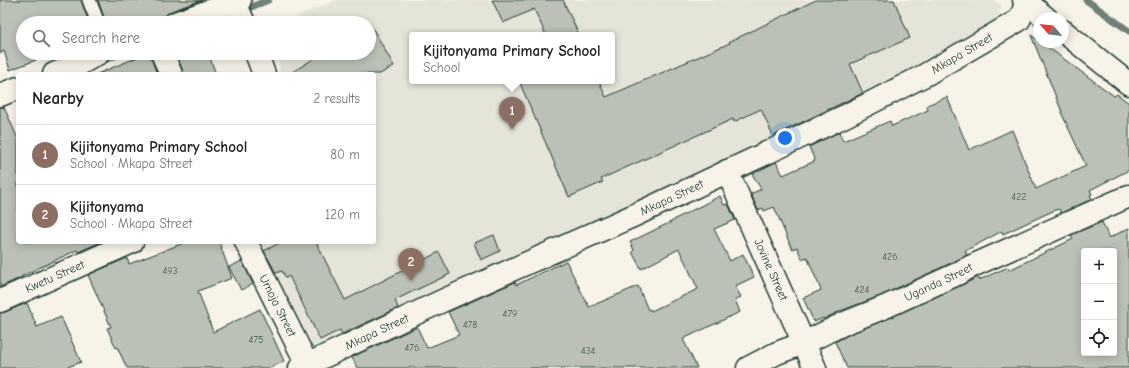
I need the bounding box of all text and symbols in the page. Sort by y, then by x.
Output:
north arrow [1033,12,1069,48]
search box [16,16,376,60]
icon: search [30,27,52,49]
text: Search here [62,29,140,47]
street label: Mkapa Street [929,30,995,77]
popup [409,32,615,84]
text: Kijitonyama Primary School [423,42,601,60]
text: School [423,60,460,75]
text: Nearby [32,89,83,108]
text: 2 results [313,91,360,106]
pin: 1 [499,97,525,130]
your location [775,128,795,148]
text: Kijitonyama Primary School [70,138,247,156]
text: 1 [42,147,48,162]
text: 80 m [330,147,360,162]
text: School · Mkapa Street [70,156,192,171]
street label: Mkapa Street [638,176,706,219]
house number: 422 [1011,191,1027,203]
text: Kijitonyama [70,198,144,216]
text: 2 [42,207,48,222]
text: 120 m [325,207,360,222]
text: School · Mkapa Street [70,216,192,231]
street label: Jovine Street [751,237,791,303]
pin: 2 [398,248,424,281]
map controls [1081,248,1117,356]
button: + [1081,248,1117,284]
house number: 426 [882,251,898,263]
street label: Kwetu Street [23,257,87,296]
street label: Uganda Street [902,260,976,304]
house number: 493 [162,265,178,277]
street label: Umoja Street [256,272,299,339]
house number: 424 [855,284,870,296]
button: − [1081,284,1117,320]
house number: 479 [503,308,517,320]
street label: Mkapa Street [343,311,411,353]
house number: 478 [463,319,477,331]
button: locate [1081,320,1117,356]
house number: 475 [249,334,264,346]
house number: 476 [405,342,419,354]
house number: 434 [581,345,596,357]

